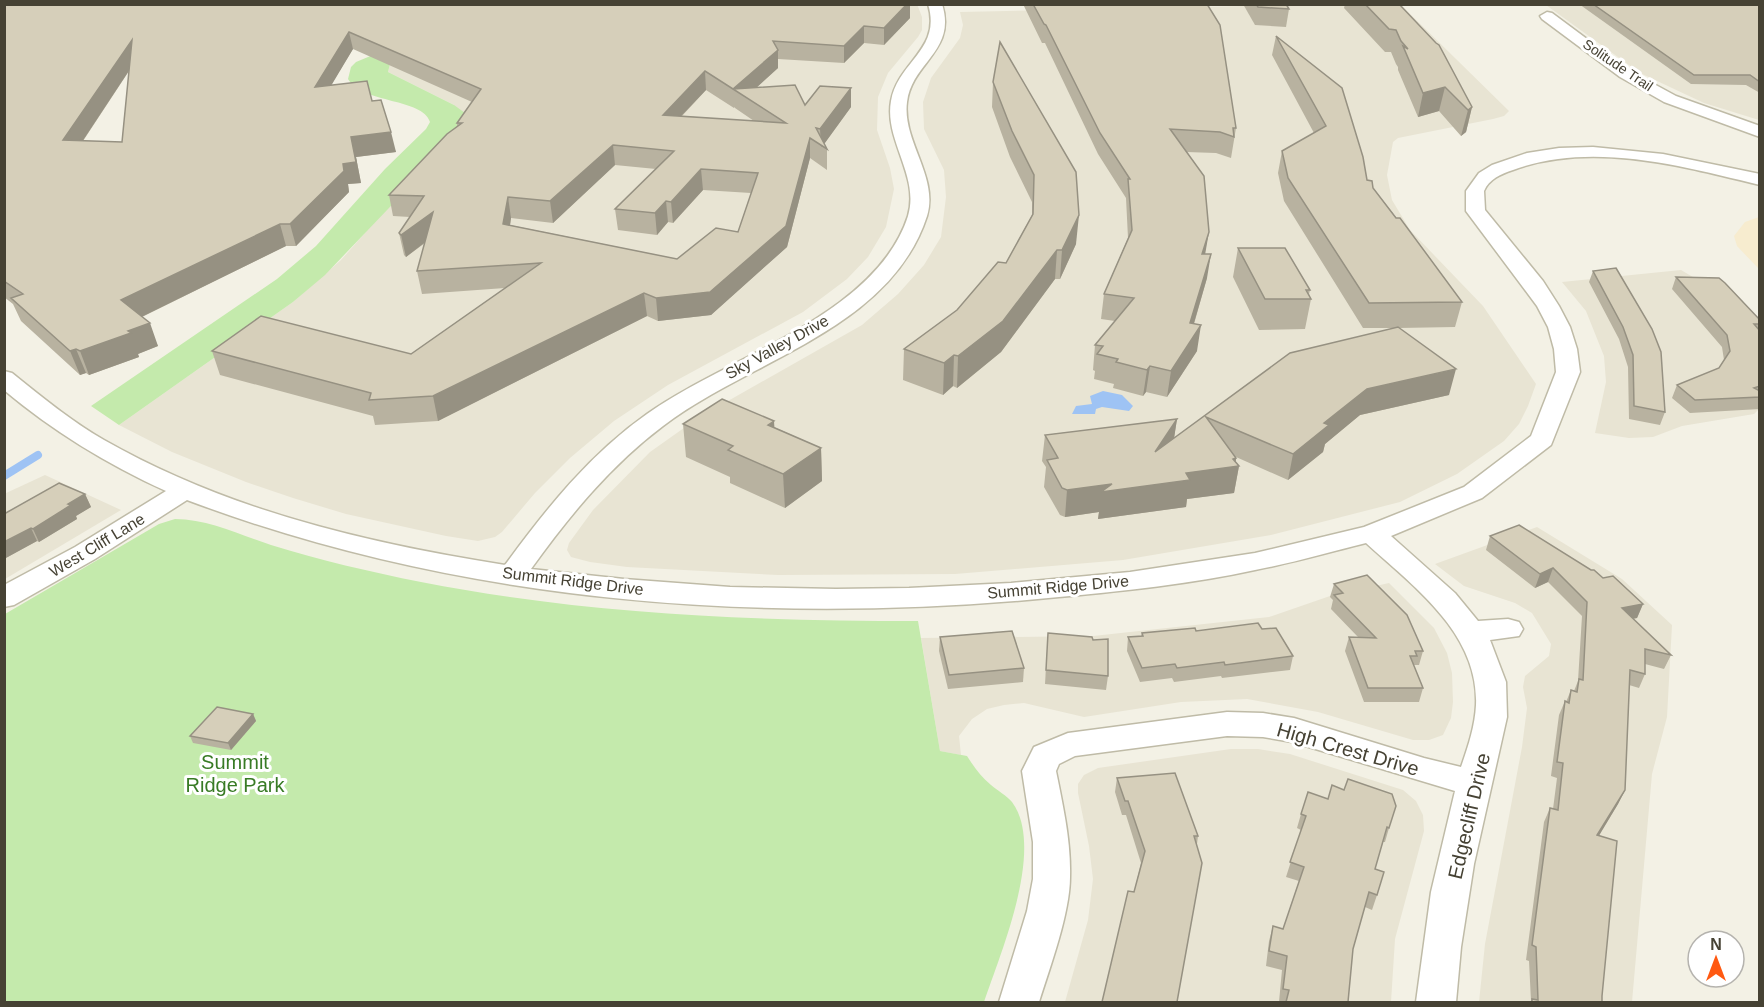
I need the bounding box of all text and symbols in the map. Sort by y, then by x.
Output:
street label: Solitude Trail [1580,36,1656,94]
street label: Sky Valley Drive [722,312,832,382]
street label: West Cliff Lane [46,510,148,580]
street label: Summit Ridge Drive [501,564,645,598]
street label: Summit Ridge Drive [986,572,1130,602]
street label: High Crest Drive [1274,718,1422,780]
park label: Summit Ridge Park [186,751,285,796]
street label: Edgecliff Drive [1444,751,1494,881]
north arrow [1686,929,1746,989]
text: N [1710,936,1722,953]

